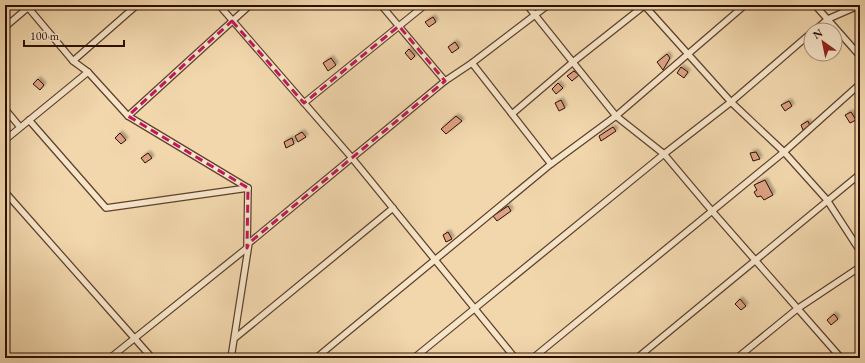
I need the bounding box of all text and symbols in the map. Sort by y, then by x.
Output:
scale bar [24,22,124,48]
north arrow [803,22,843,62]
text: N [810,25,825,42]
text: 100 m [30,28,60,44]

